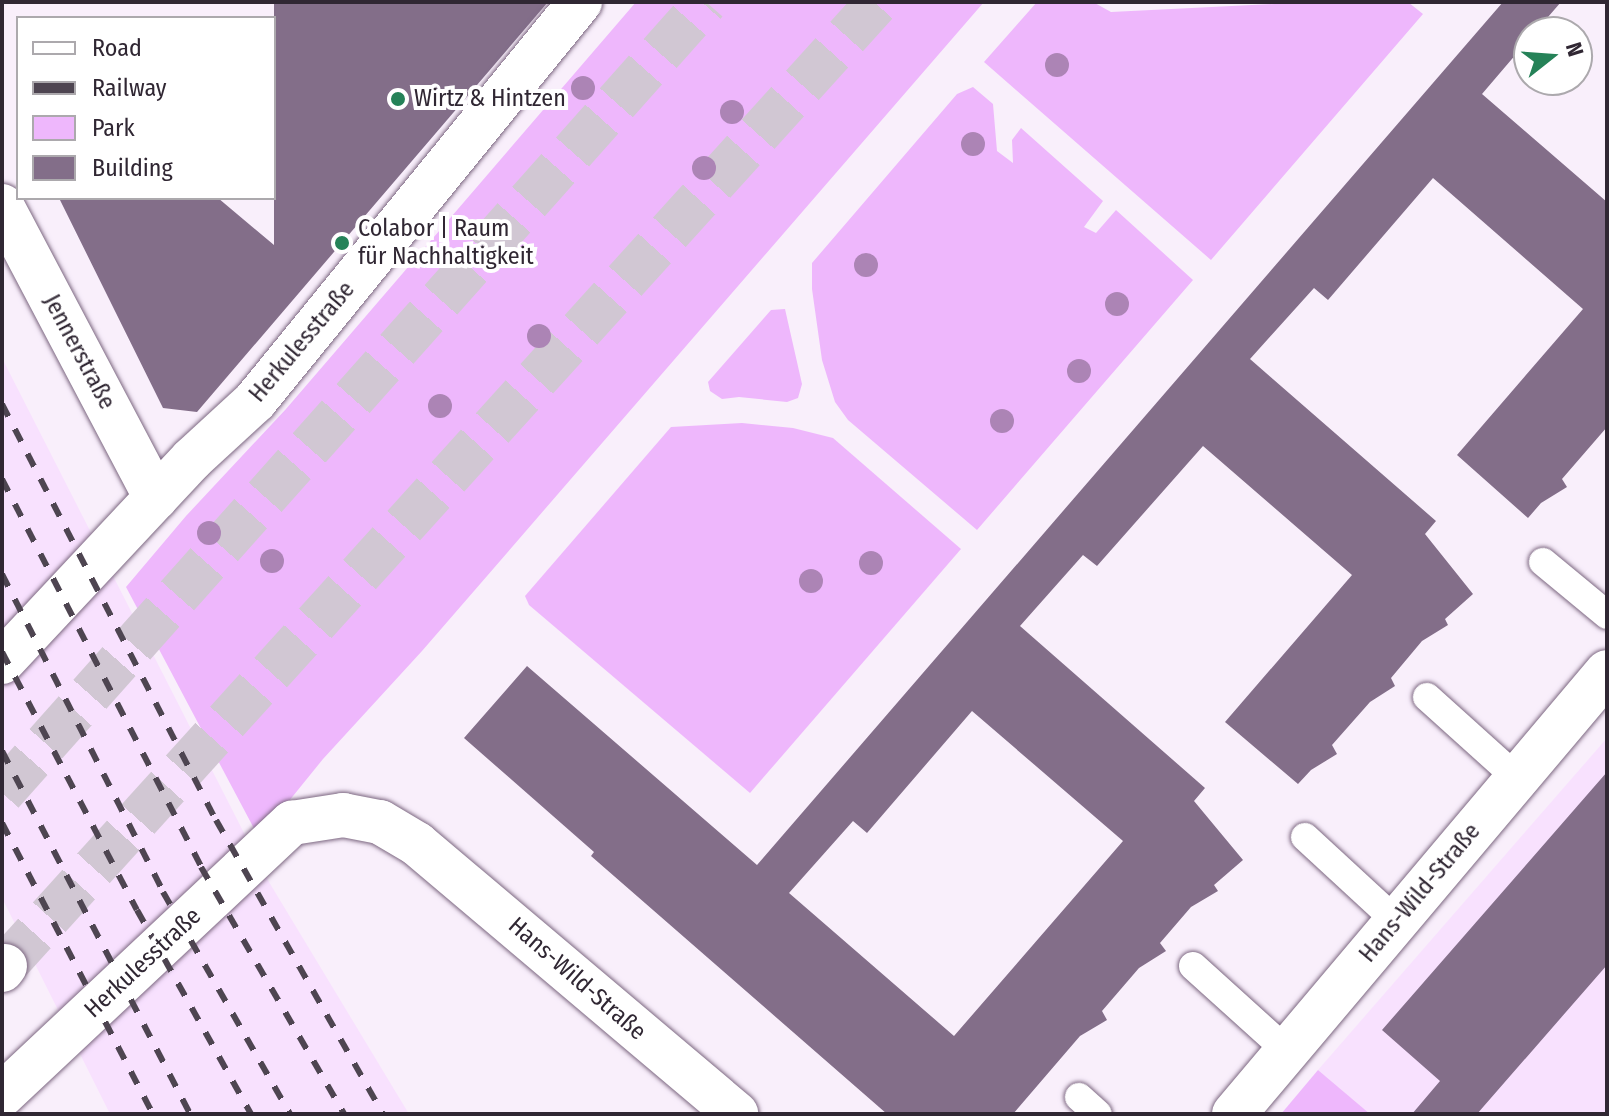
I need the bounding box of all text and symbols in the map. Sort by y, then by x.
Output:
legend [16,16,276,200]
north arrow [1513,16,1593,96]
text: Road [92,34,142,62]
text: N [1560,39,1589,60]
text: Railway [92,74,167,102]
place label: Wirtz & Hintzen [414,85,566,113]
marker: Wirtz & Hintzen [389,90,407,108]
text: Park [92,114,135,142]
text: Building [92,154,173,182]
place label: Colabor | Raum für Nachhaltigkeit [358,215,534,271]
marker: Colabor | Raum für Nachhaltigkeit [333,234,351,252]
street label: Herkulesstraße [243,276,361,408]
street label: Jennerstraße [37,290,121,414]
street label: Hans-Wild-Straße [1353,818,1487,968]
street label: Herkulesstraße [79,902,207,1024]
street label: Hans-Wild-Straße [502,911,652,1047]

